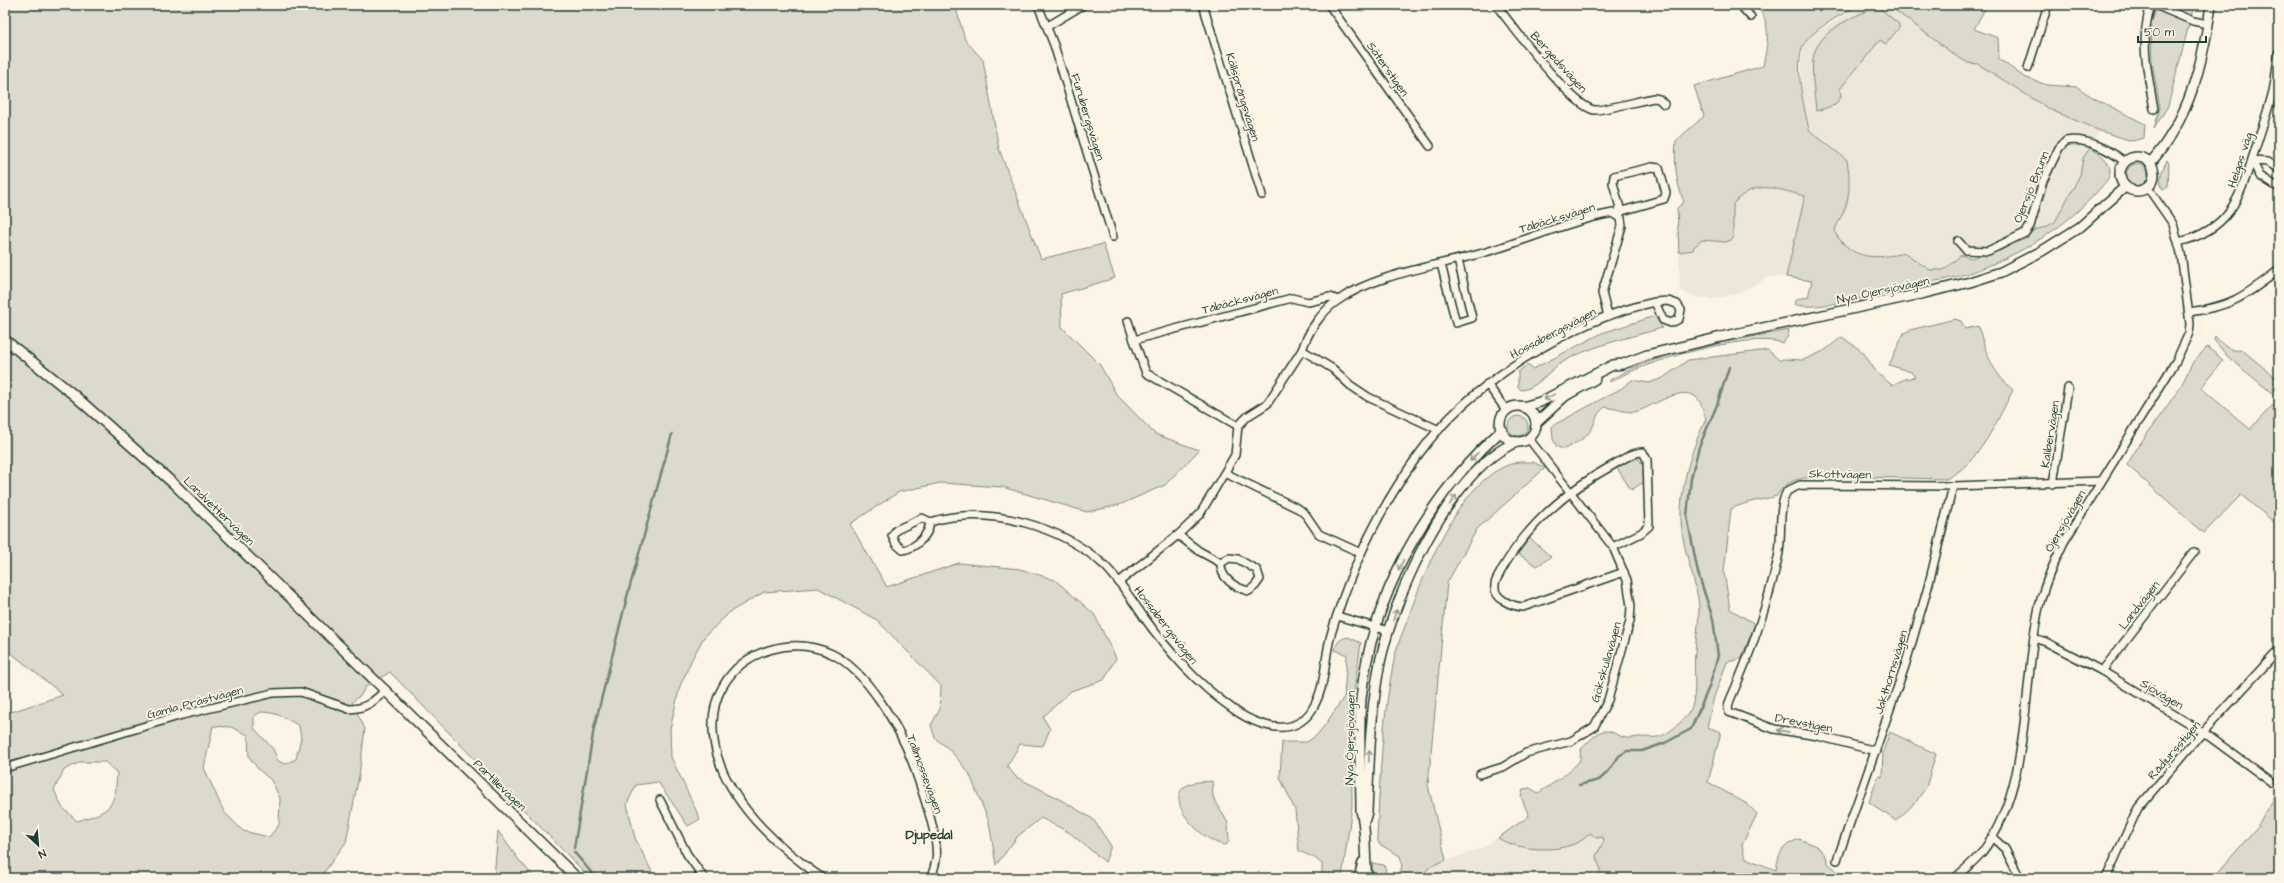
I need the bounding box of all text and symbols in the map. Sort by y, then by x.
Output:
scale bar [2138,18,2206,44]
text: 50 m [2144,24,2175,41]
street label: Bergedsvägen [1526,28,1591,97]
street label: Säterstigen [1362,39,1413,101]
street label: Källsprångsvägen [1220,51,1264,144]
street label: Furubergsvägen [1065,72,1109,163]
street label: Helgas väg [2224,130,2258,190]
street label: Öjersjö Brunn [2009,149,2054,226]
street label: Tåbäcksvägen [1517,199,1597,239]
street label: Nya Öjersjövägen [1835,272,1931,310]
street label: Tåbäcksvägen [1200,282,1280,320]
street label: Hossabergsvägen [1507,304,1600,364]
one-way arrow [1544,394,1556,401]
street label: Kalibervägen [2037,399,2065,469]
one-way arrow [1470,452,1479,463]
street label: Skottvägen [1809,465,1871,485]
street label: Landvettervägen [179,473,258,551]
street label: Öjersjövägen [2041,487,2091,556]
one-way arrow [1449,494,1457,505]
one-way arrow [1397,558,1405,570]
street label: Landvägen [2115,577,2165,634]
street label: Hossabergsvägen [1129,583,1202,669]
one-way arrow [1391,609,1399,621]
street label: Gökskullavägen [1587,620,1627,705]
street label: Jakthornsvägen [1871,628,1913,717]
street label: Sjövägen [2136,675,2187,715]
street label: Gamla Prästvägen [145,681,245,724]
street label: Nya Öjersjövägen [1341,691,1361,785]
street label: Drevstigen [1773,710,1834,738]
street label: Rådjursstigen [2144,717,2206,784]
one-way arrow [1777,726,1790,734]
street label: Tallmossevägen [901,732,947,816]
one-way arrow [1365,750,1373,763]
street label: Partillevägen [468,756,530,816]
north arrow [18,825,58,865]
district label: Djupedal [906,826,952,845]
text: N [36,845,49,862]

